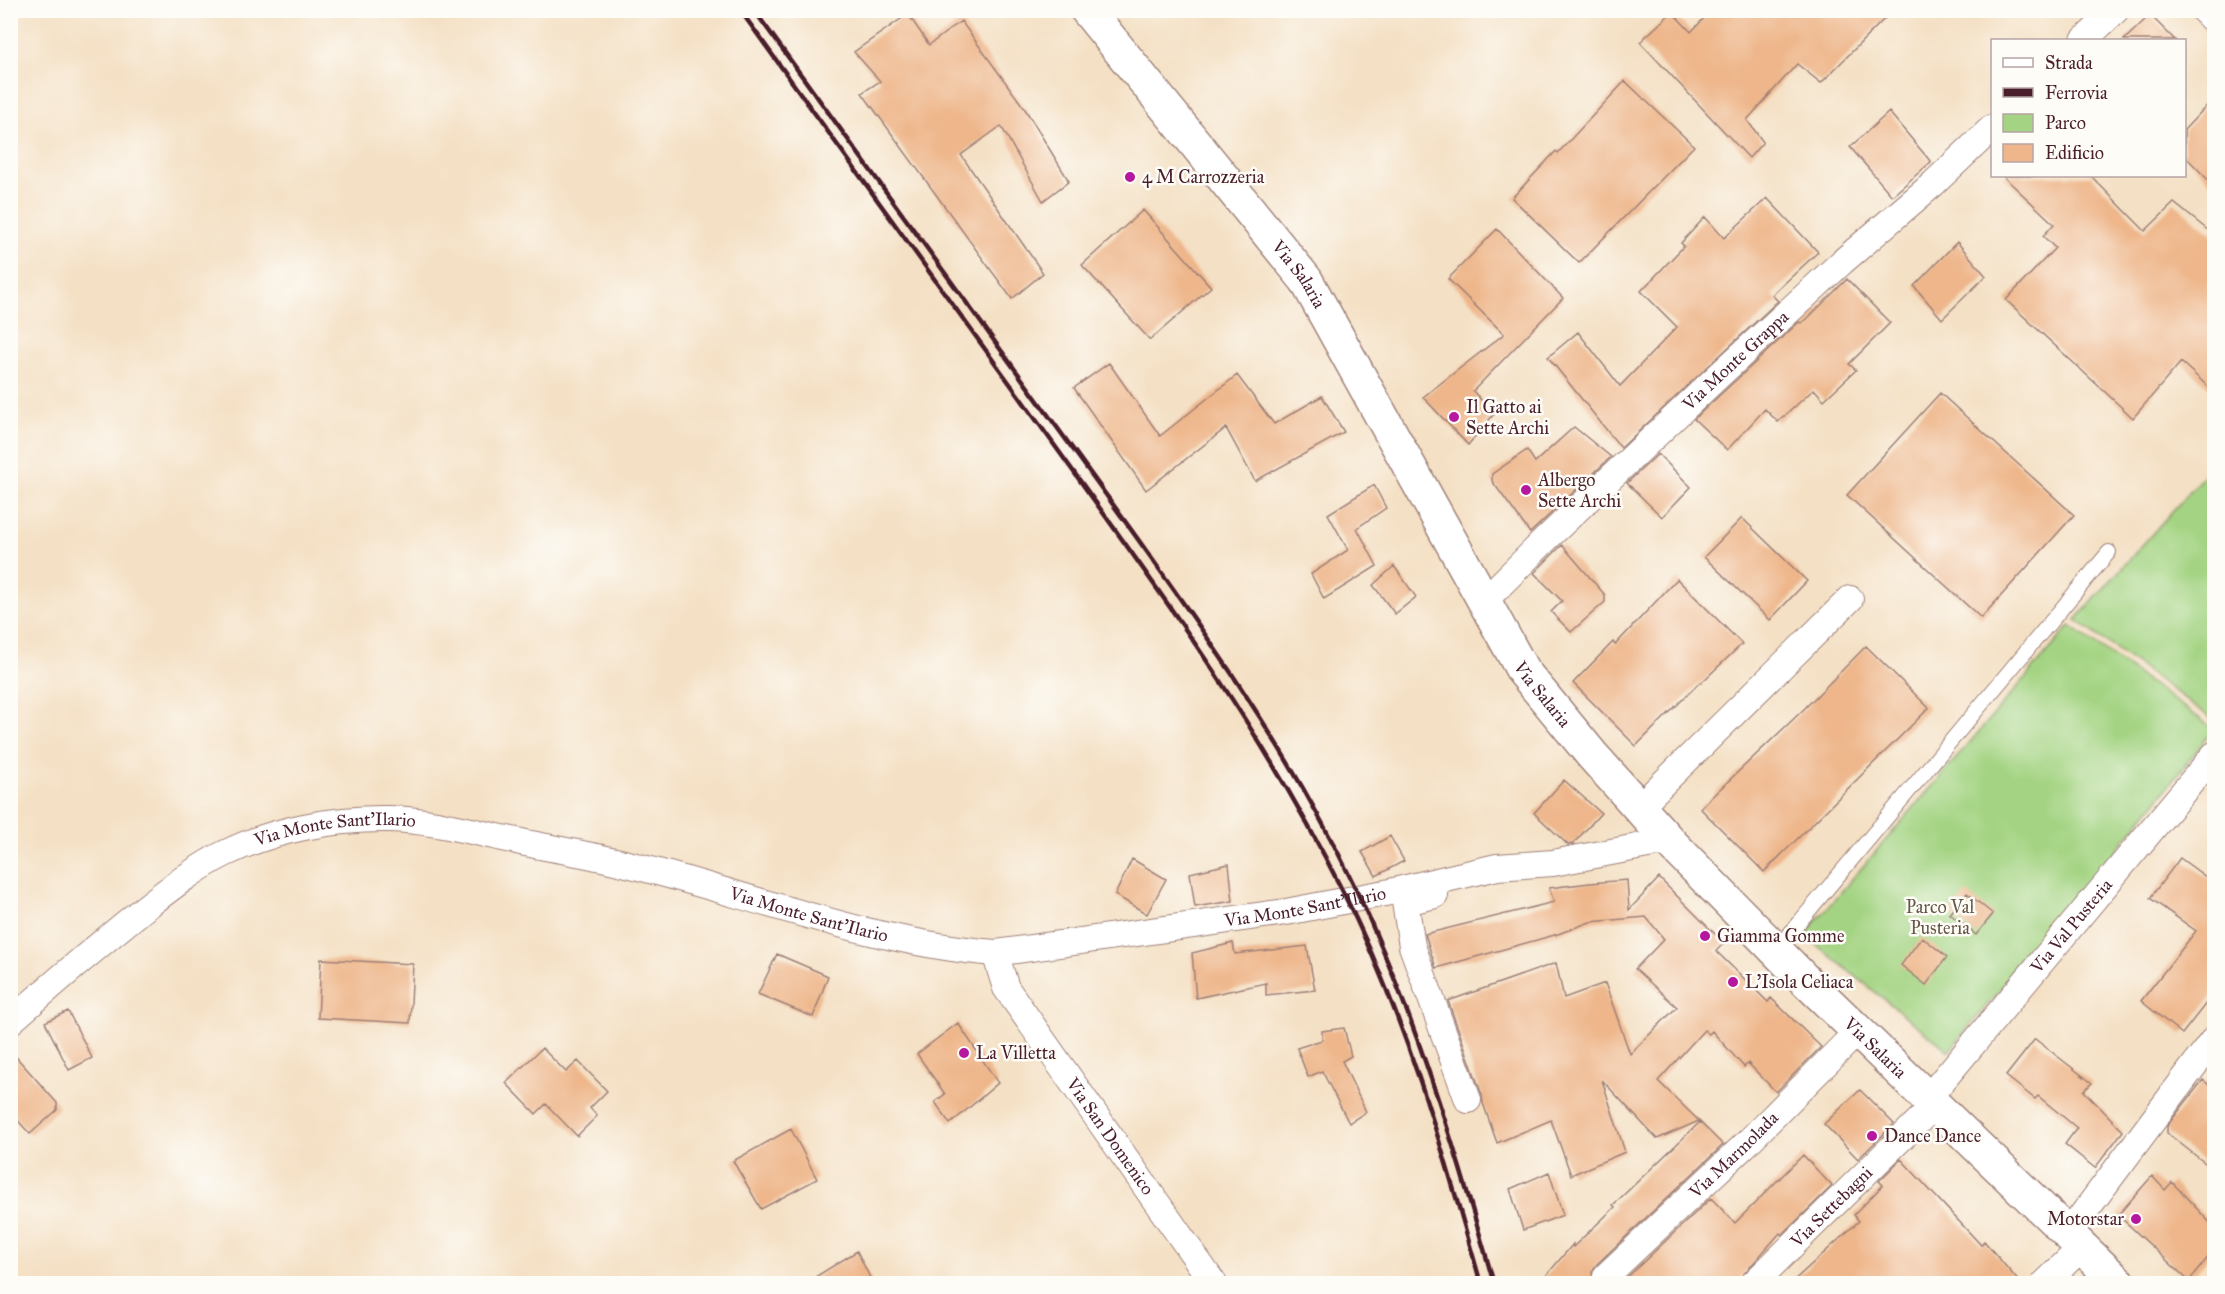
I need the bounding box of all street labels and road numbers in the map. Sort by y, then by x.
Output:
street label: Via Salaria [1267,235,1331,313]
street label: Via Monte Grappa [1677,306,1793,416]
street label: Via Salaria [1508,657,1576,732]
street label: Via Monte Sant'Ilario [250,808,417,851]
street label: Via Val Pusteria [2025,874,2117,978]
street label: Via Monte Sant'Ilario [726,882,890,947]
street label: Via Monte Sant'Ilario [1222,882,1388,932]
street label: Via Salaria [1839,1012,1911,1083]
street label: Via San Domenico [1061,1073,1159,1199]
street label: Via Marmolada [1684,1107,1783,1203]
street label: Via Settebagni [1785,1162,1877,1253]

